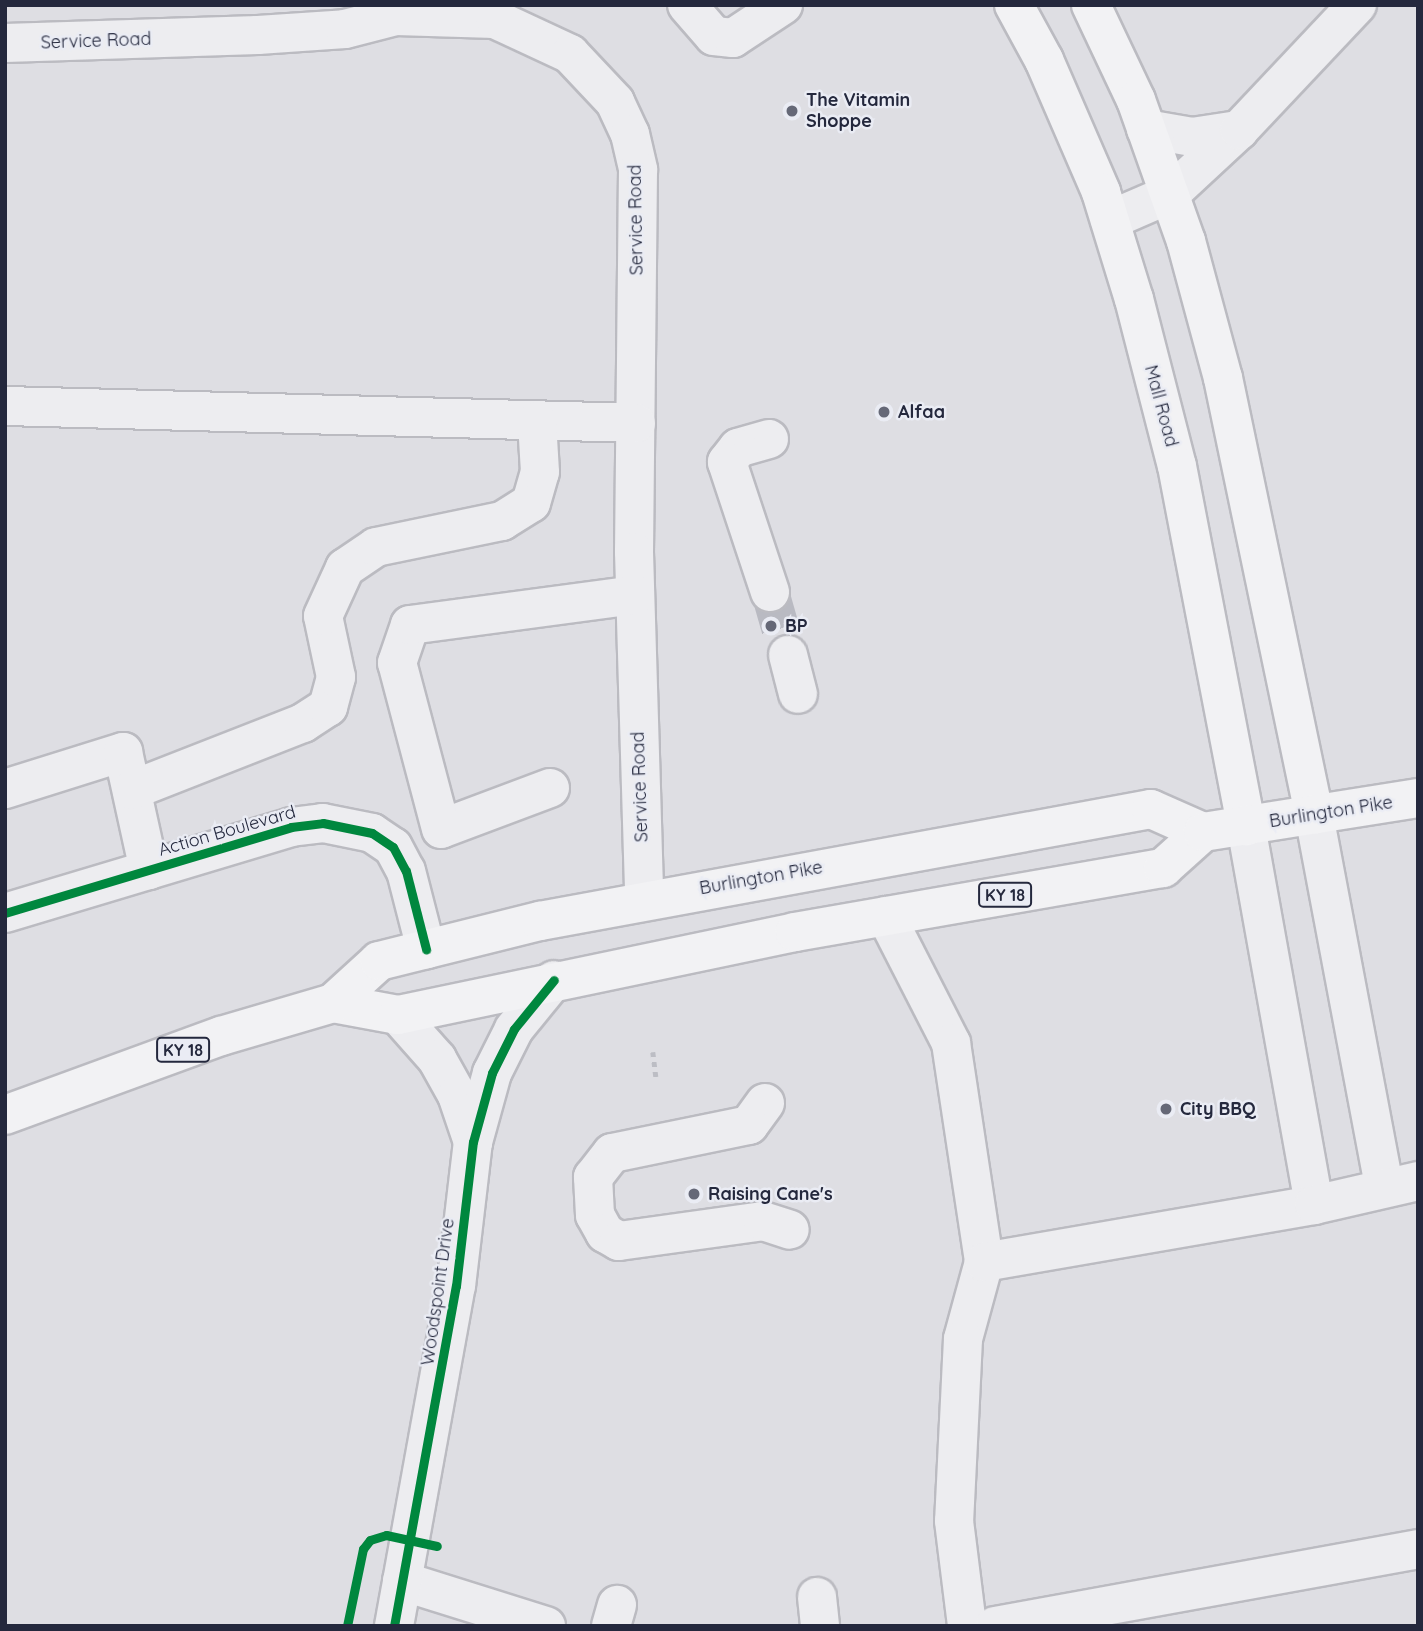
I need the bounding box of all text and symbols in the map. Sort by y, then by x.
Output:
street label: Service Road [40,28,152,54]
place label: The Vitamin Shoppe [806,90,910,132]
marker: The Vitamin Shoppe [784,103,800,119]
street label: Service Road [624,165,648,275]
street label: Mall Road [1140,363,1182,449]
place label: Alfaa [898,401,945,423]
marker: Alfaa [876,404,892,420]
place label: BP [785,615,808,637]
marker: BP [763,618,779,634]
street label: Service Road [627,731,653,843]
street label: Burlington Pike [1268,792,1394,832]
street label: Action Boulevard [156,801,298,861]
street label: Burlington Pike [698,857,824,899]
road number: KY 18 [977,882,1033,908]
road number: KY 18 [155,1038,211,1062]
place label: City BBQ [1180,1098,1256,1120]
marker: City BBQ [1158,1101,1174,1117]
place label: Raising Cane's [708,1183,833,1205]
marker: Raising Cane's [686,1186,702,1202]
street label: Woodspoint Drive [417,1217,459,1367]

